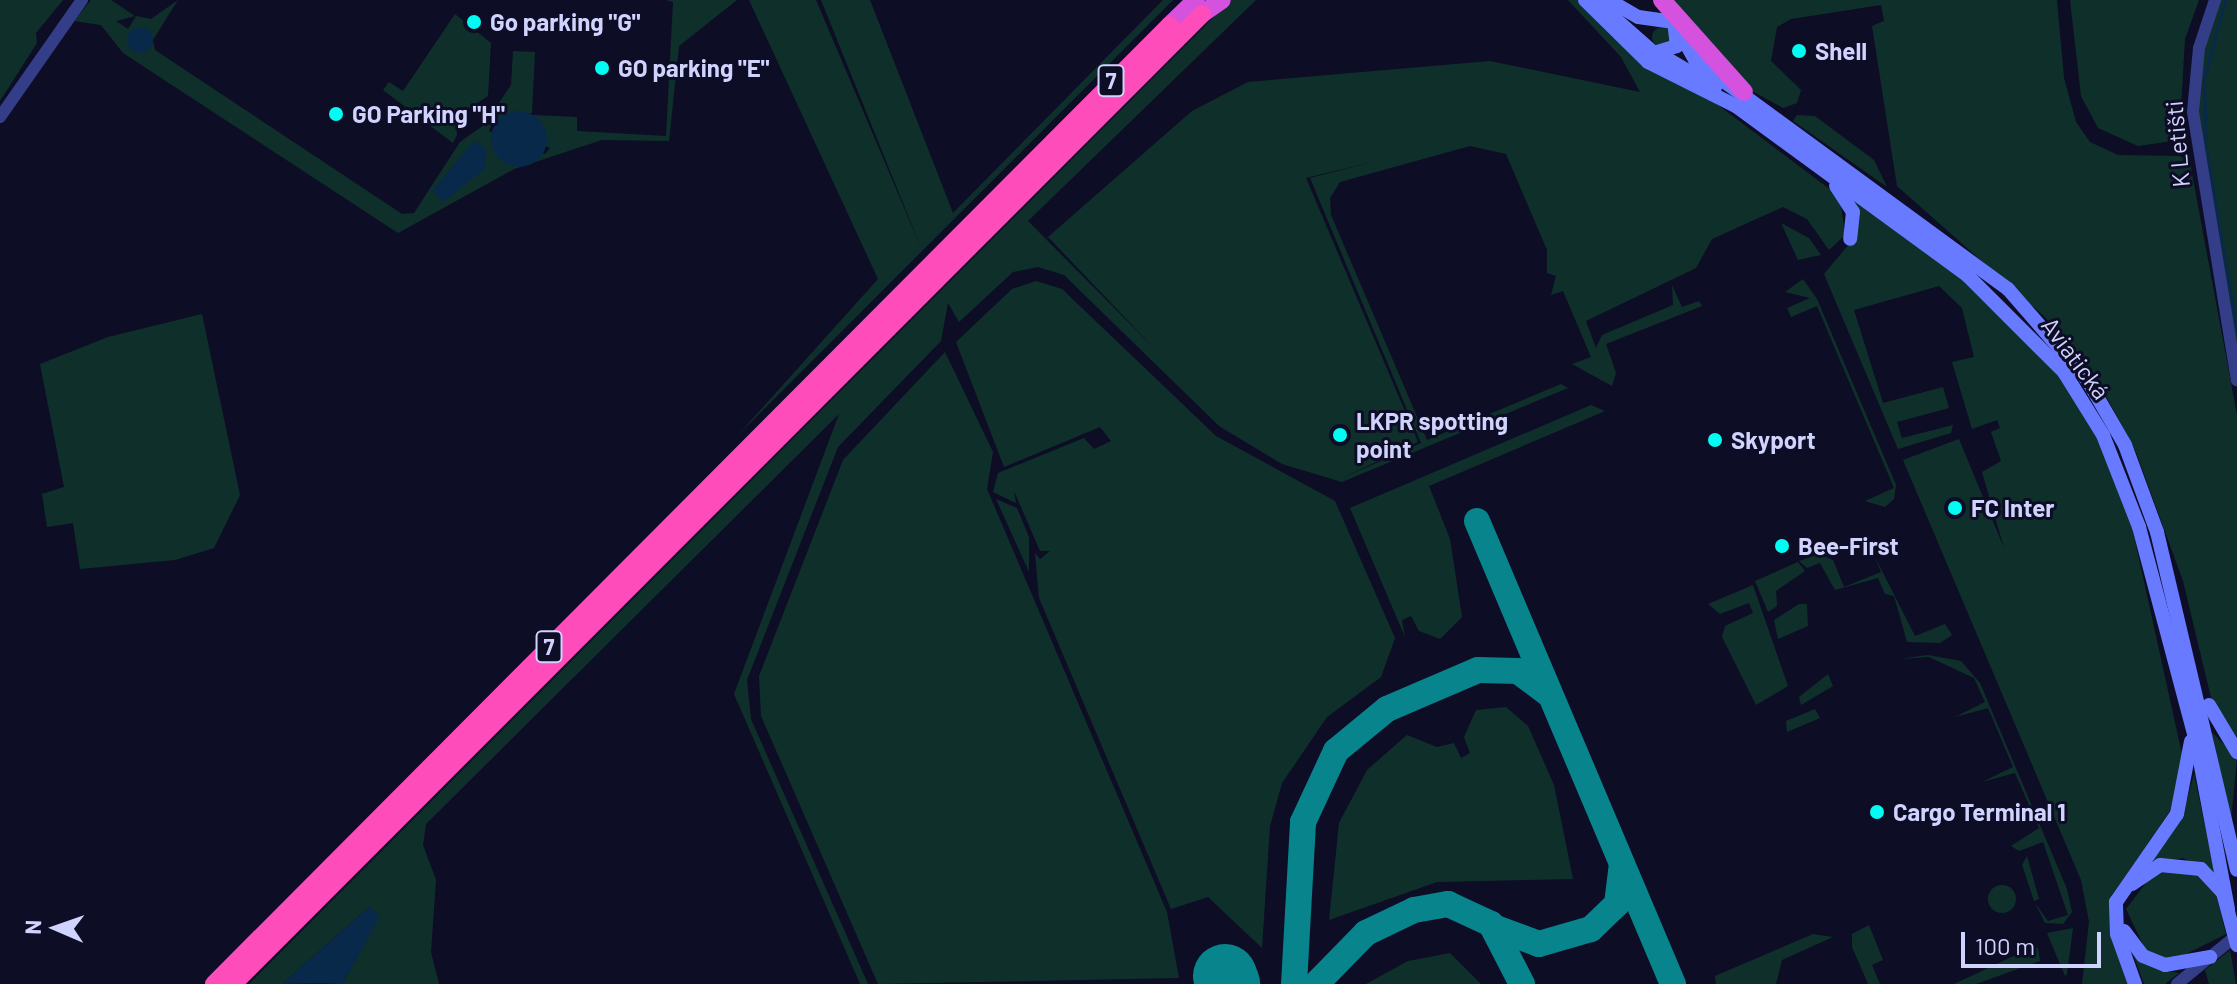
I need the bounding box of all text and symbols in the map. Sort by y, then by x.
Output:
place label: Go parking "G" [490,8,640,36]
marker: Go parking "G" [465,13,483,31]
place label: Shell [1815,37,1867,65]
marker: Shell [1790,42,1808,60]
place label: GO parking "E" [618,54,769,82]
marker: GO parking "E" [593,59,611,77]
road number: 7 [1097,63,1125,99]
street label: K Letišti [2159,99,2195,189]
place label: GO Parking "H" [352,100,505,128]
marker: GO Parking "H" [327,105,345,123]
street label: Aviatická [2036,311,2116,405]
place label: LKPR spotting point [1356,407,1508,463]
marker: LKPR spotting point [1331,426,1349,444]
place label: Skyport [1731,426,1816,454]
marker: Skyport [1706,431,1724,449]
place label: FC Inter [1971,494,2054,522]
marker: FC Inter [1946,499,1964,517]
place label: Bee-First [1798,532,1899,560]
marker: Bee-First [1773,537,1791,555]
road number: 7 [535,629,563,665]
place label: Cargo Terminal 1 [1893,798,2066,826]
marker: Cargo Terminal 1 [1868,803,1886,821]
north arrow [16,888,96,968]
scale bar [1965,916,2105,966]
text: N [19,919,45,935]
text: 100 m [1975,931,2035,960]

